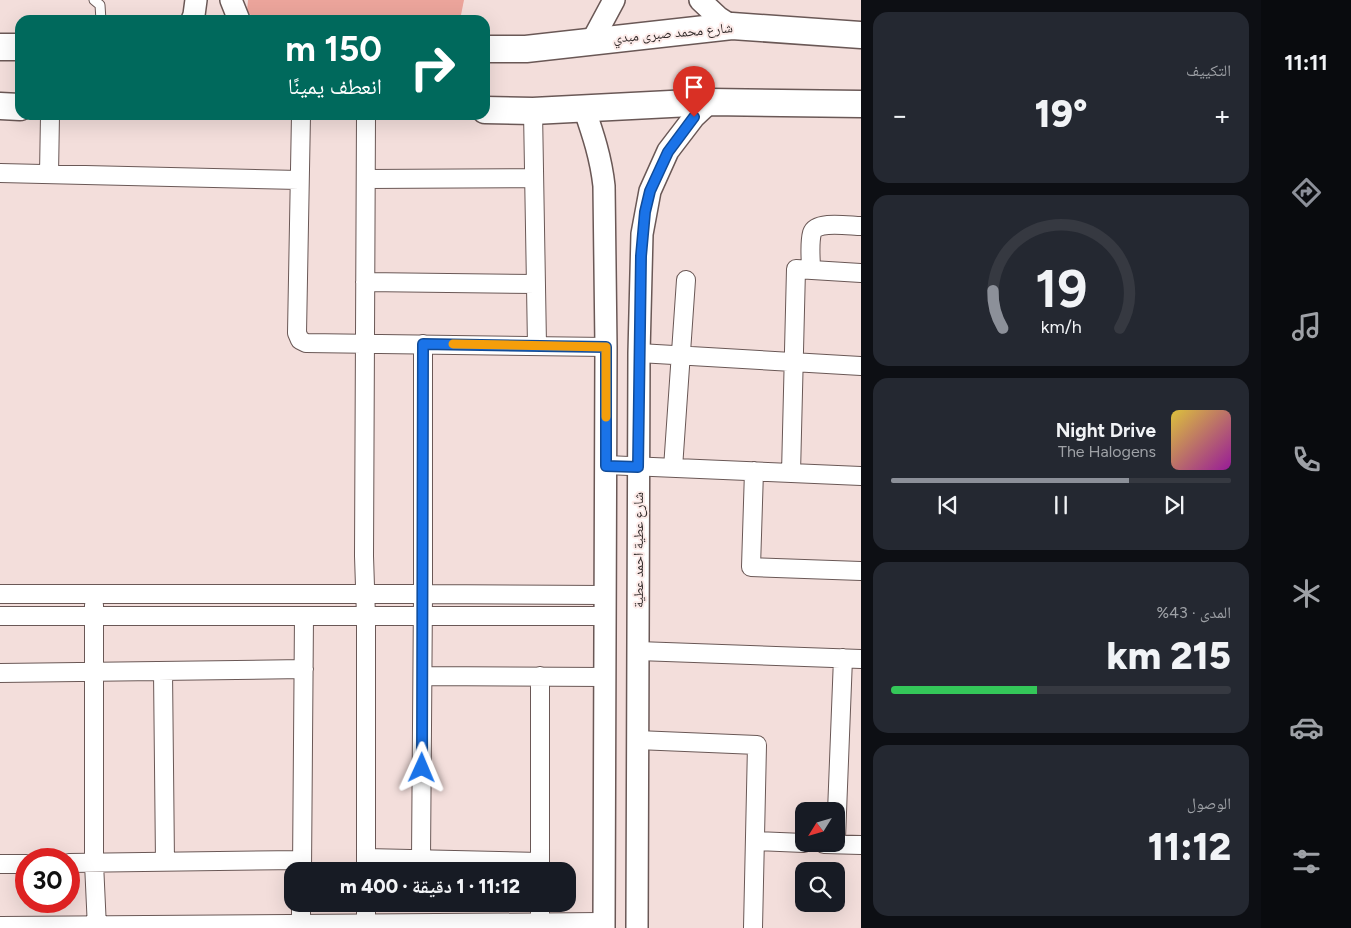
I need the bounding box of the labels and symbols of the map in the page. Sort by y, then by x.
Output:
street label: شارع محمد صبرى مبدي [612,19,734,49]
pin [673,66,715,117]
street label: شارع عطية احمد عطية [630,492,648,608]
position arrow [395,741,447,793]
north arrow [795,802,845,852]
speed limit sign: 30 [15,848,80,913]

